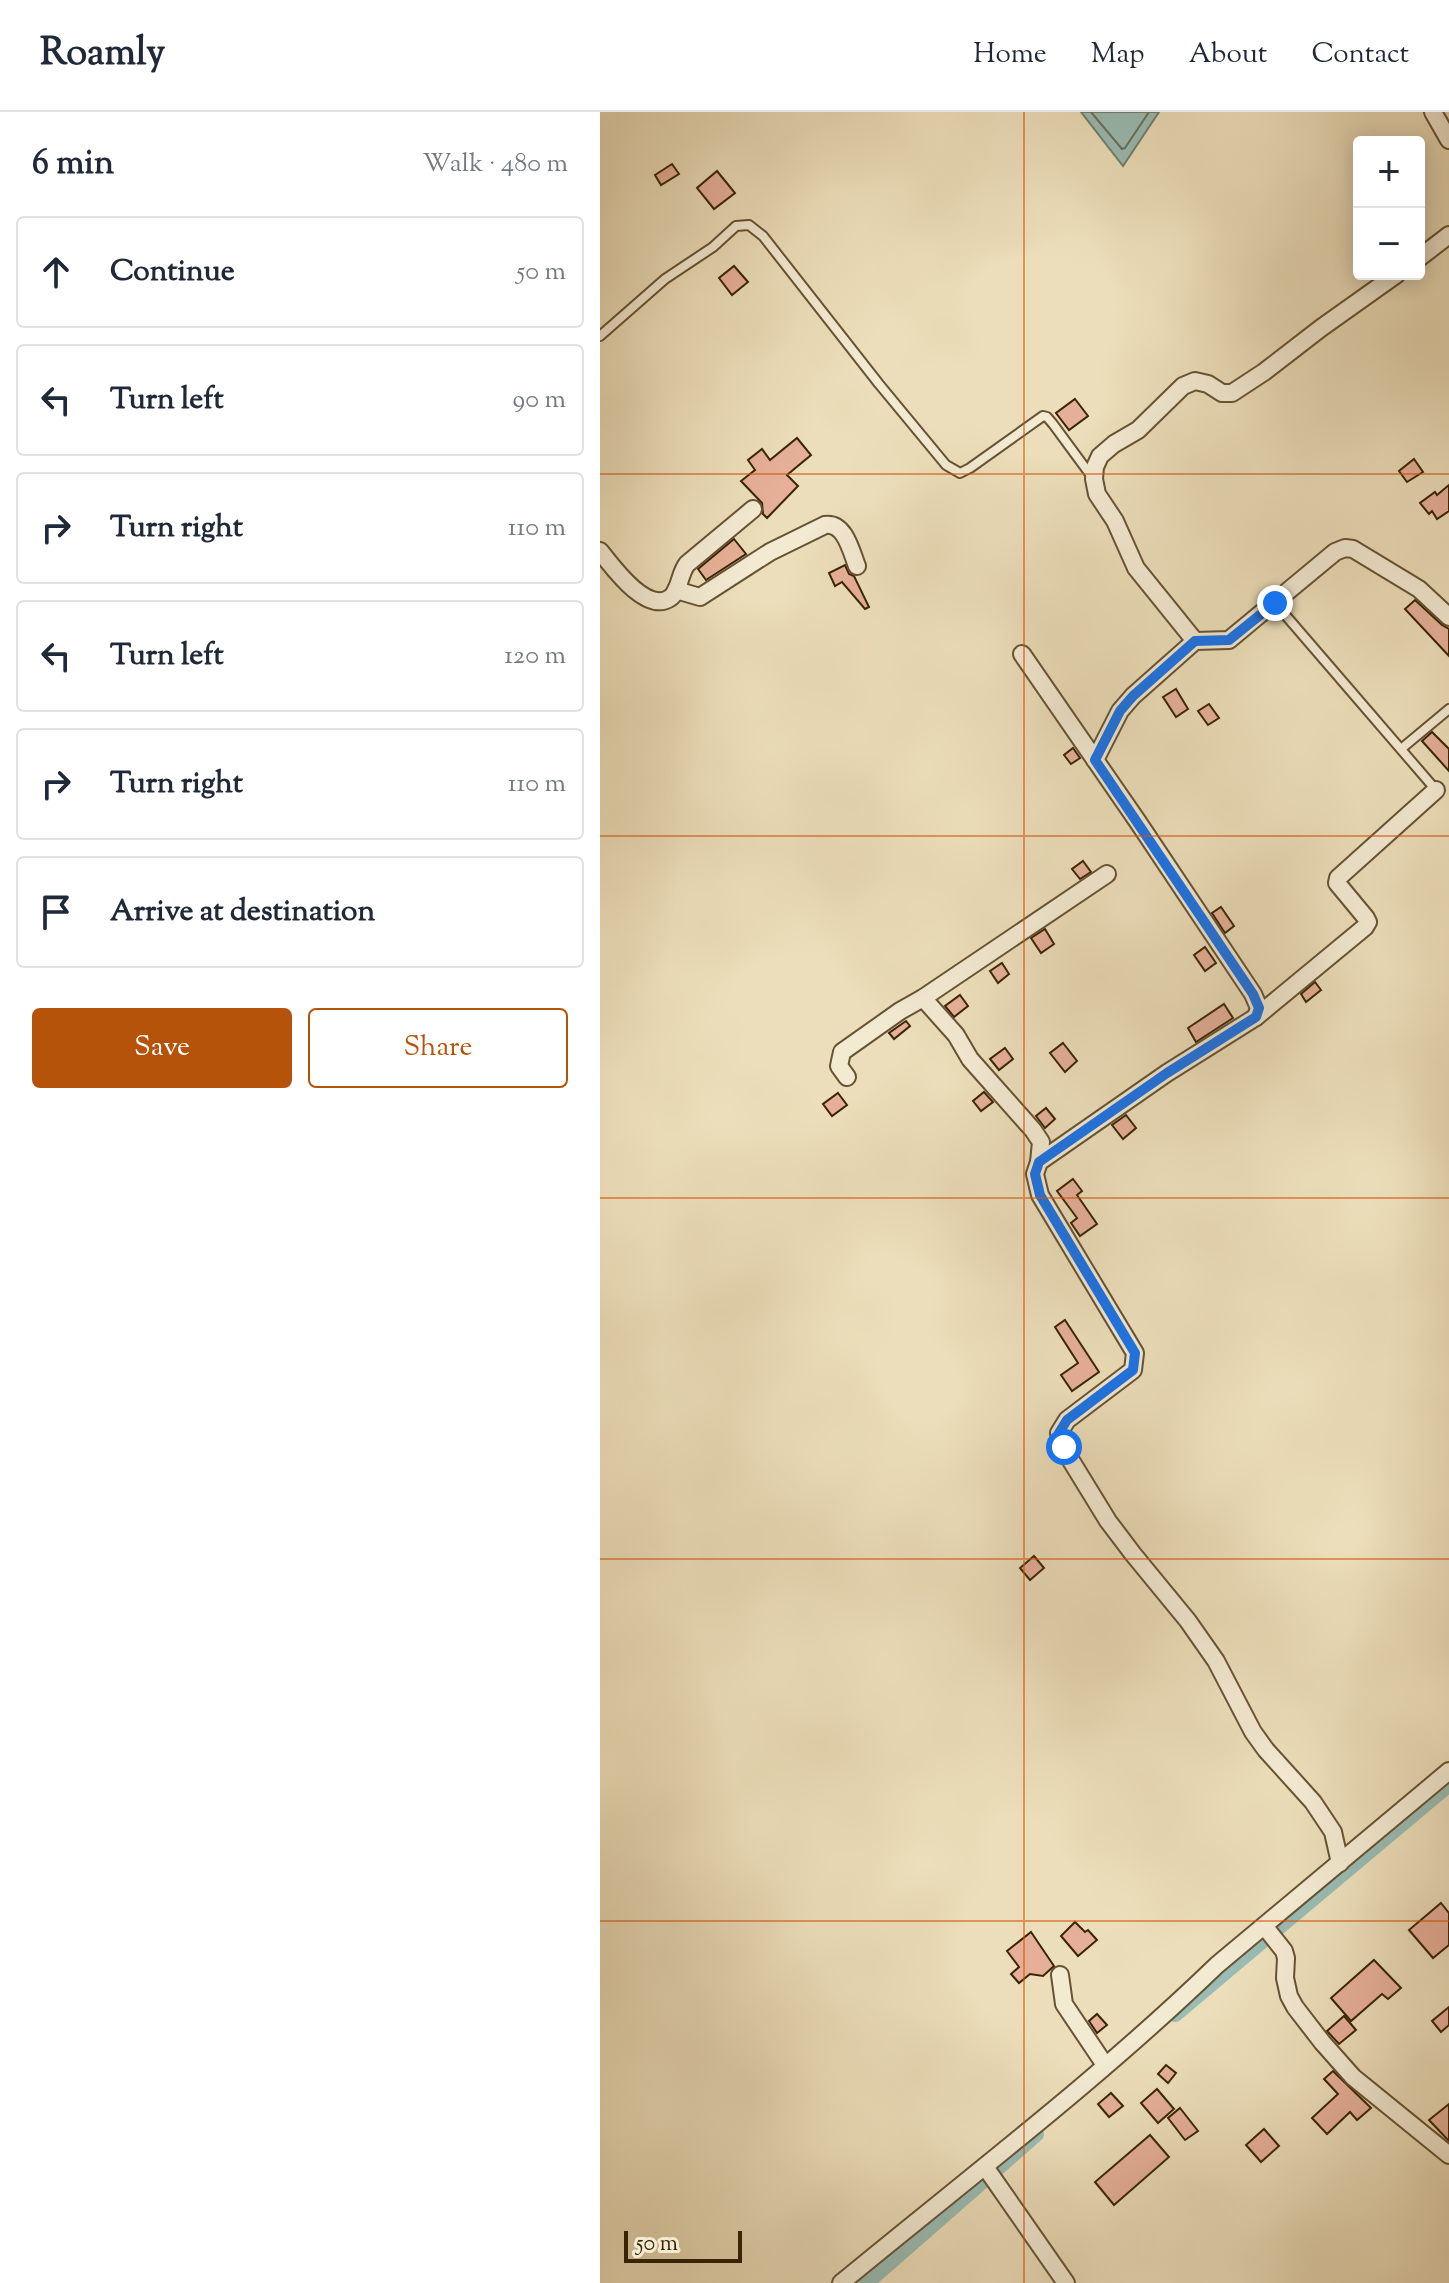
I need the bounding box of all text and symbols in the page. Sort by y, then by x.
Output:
text: Roamly [40,28,165,82]
text: Home [973,35,1047,75]
text: Map [1091,35,1145,75]
text: About [1189,35,1267,75]
text: Contact [1311,35,1409,75]
map controls [1353,136,1425,280]
button: + [1353,136,1425,208]
text: 6 min [32,140,114,189]
text: Walk · 480 m [422,146,568,183]
button: − [1353,208,1425,280]
icon: ahead [34,250,78,294]
text: Continue [110,251,235,294]
text: 50 m [516,254,566,291]
icon: left [34,378,78,422]
text: Turn left [110,379,224,422]
text: 90 m [513,382,566,419]
icon: right [34,506,78,550]
text: Turn right [110,507,243,550]
text: 110 m [508,510,566,547]
route end [1257,585,1293,621]
icon: left [34,634,78,678]
text: Turn left [110,635,224,678]
text: 120 m [504,638,566,675]
icon: right [34,762,78,806]
text: Turn right [110,763,243,806]
text: 110 m [508,766,566,803]
icon: arrive [34,890,78,934]
text: Arrive at destination [110,891,375,934]
button: Save [32,1008,292,1088]
button: Share [308,1008,568,1088]
route start [1046,1429,1082,1465]
scale bar [624,2227,742,2263]
text: 50 m [636,2229,678,2261]

